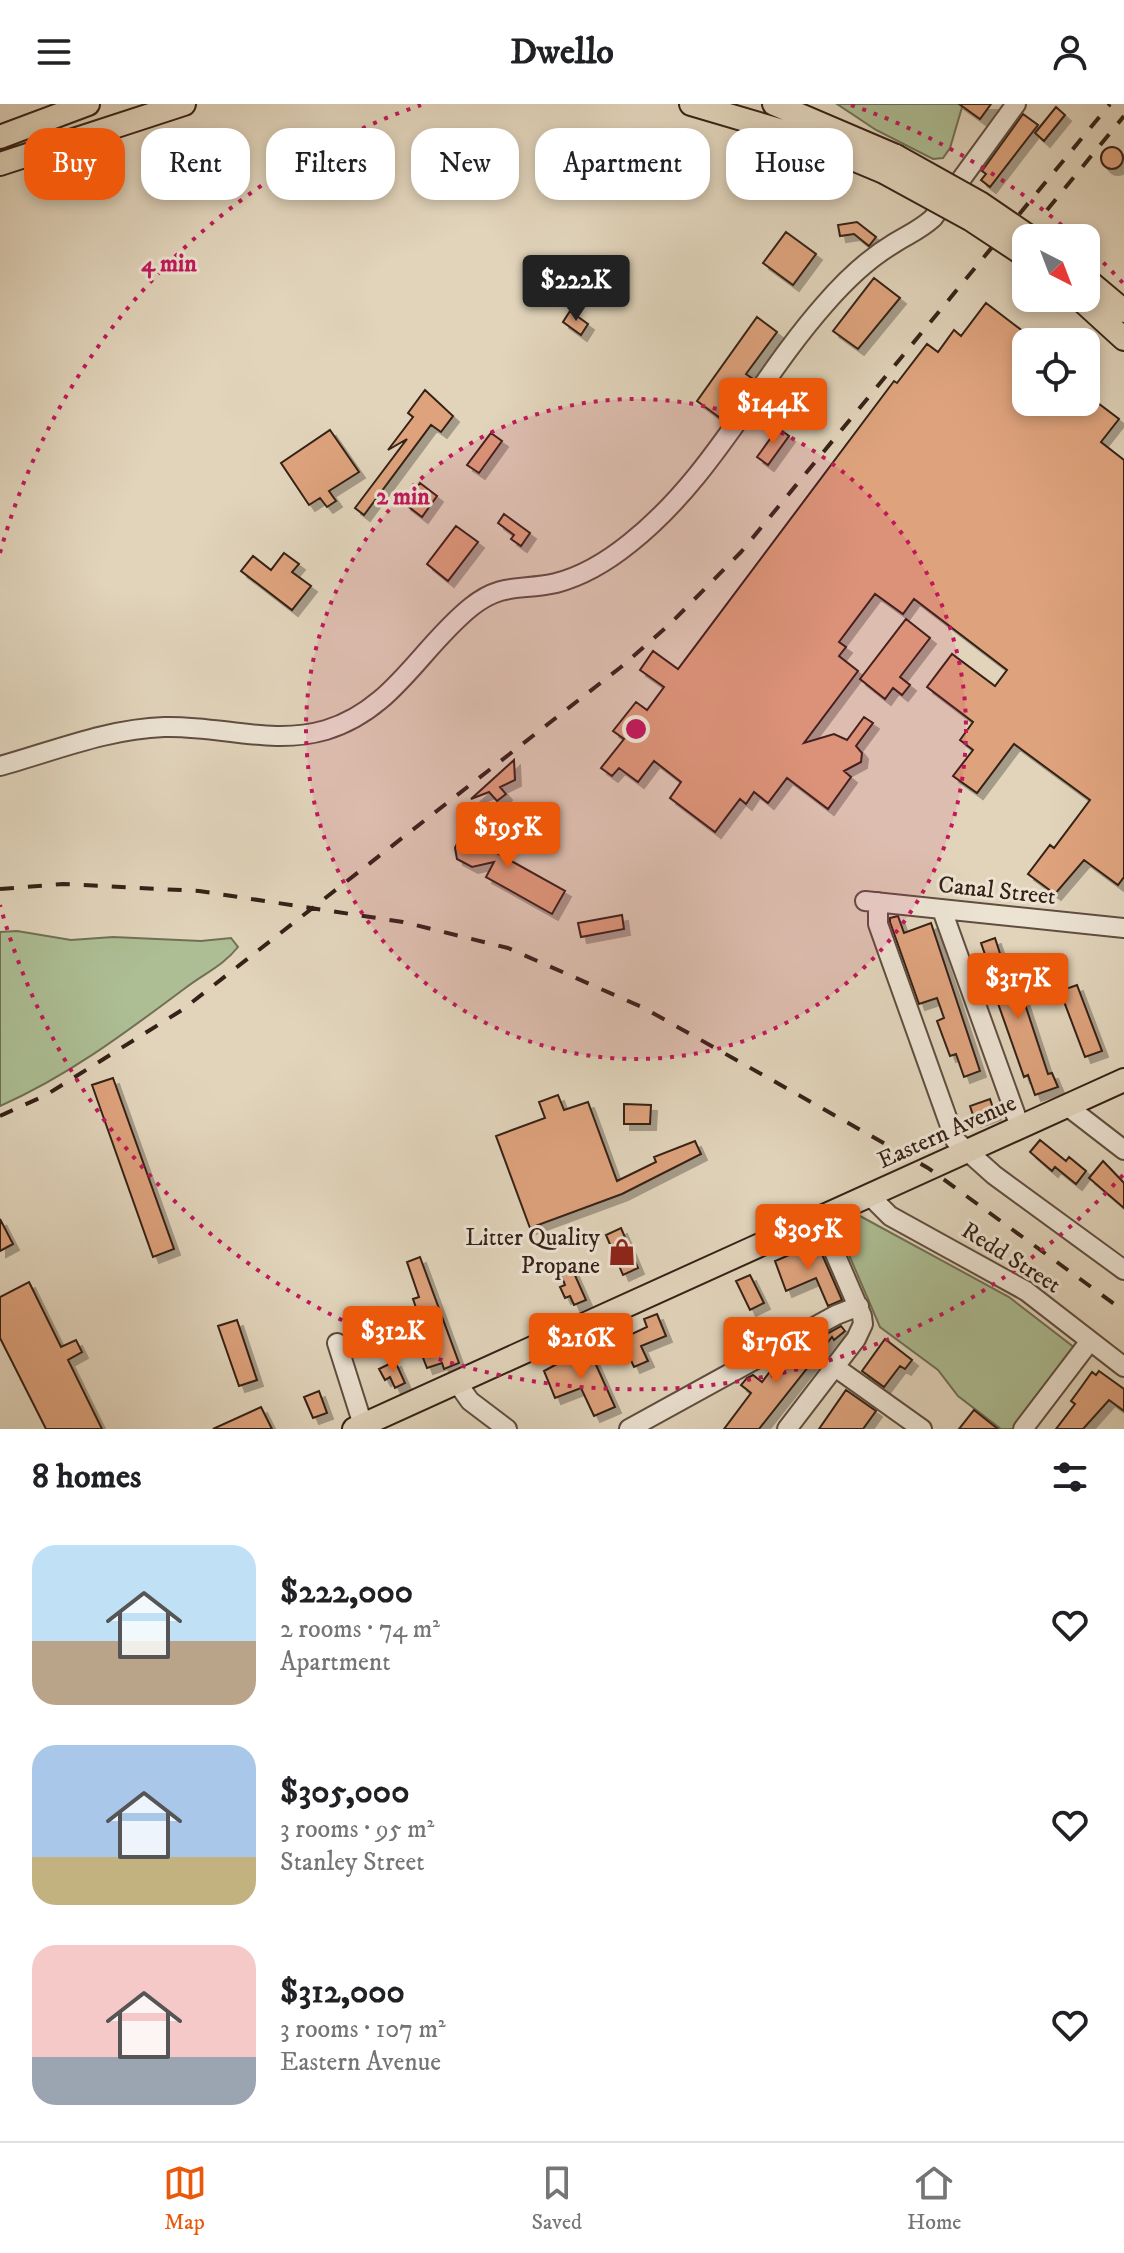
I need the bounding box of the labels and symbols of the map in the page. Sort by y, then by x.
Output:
north arrow [1012,224,1100,312]
text: 4 min [141,249,197,279]
pin: $222K [520,255,632,323]
pin: $144K [717,378,829,446]
text: 2 min [376,482,430,512]
centre of rings [622,715,650,743]
pin: $195K [452,802,564,870]
street label: Canal Street [937,870,1058,912]
pin: $317K [962,953,1074,1021]
street label: Eastern Avenue [873,1088,1021,1176]
pin: $305K [752,1204,864,1272]
street label: Redd Street [956,1216,1067,1300]
place label: Litter Quality Propane [465,1223,601,1281]
shop icon: Litter Quality Propane [607,1237,637,1267]
pin: $312K [337,1306,449,1374]
pin: $216K [525,1313,637,1381]
pin: $176K [720,1317,832,1385]

